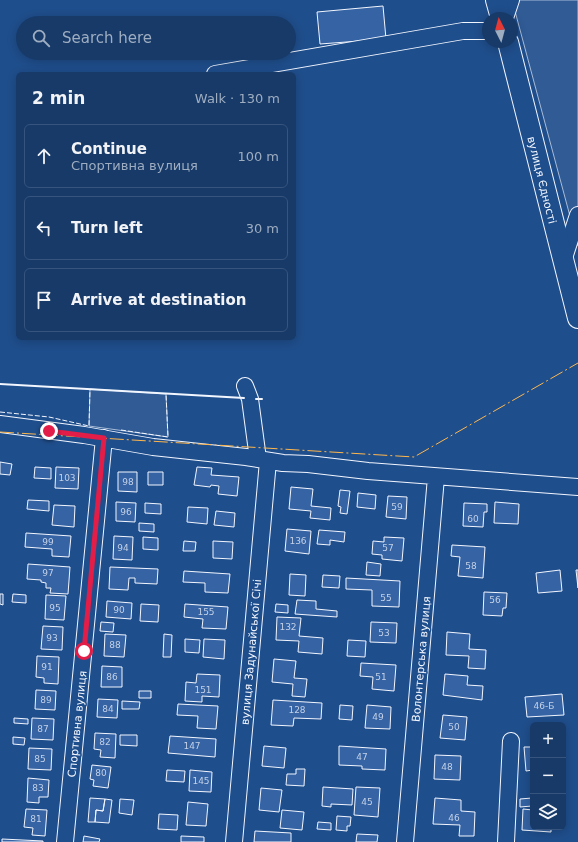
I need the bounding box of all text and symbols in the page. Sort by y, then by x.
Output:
north arrow [482,12,518,48]
search box [16,16,296,60]
icon: search [30,27,52,49]
text: Search here [62,29,152,47]
text: 2 min [32,88,85,108]
text: Walk · 130 m [195,91,280,106]
street label: вулиця Єдності [524,135,559,225]
text: Continue [71,140,147,158]
icon: ahead [33,145,55,167]
text: 100 m [237,149,279,164]
text: Спортивна вулиця [71,158,198,173]
icon: left [33,217,55,239]
text: Turn left [71,219,143,237]
text: 30 m [246,221,279,236]
icon: arrive [33,289,55,311]
text: Arrive at destination [71,291,246,309]
route end [40,422,58,440]
house number: 103 [58,473,76,483]
house number: 98 [122,477,134,487]
house number: 59 [391,502,403,512]
house number: 96 [120,507,132,517]
house number: 60 [467,514,479,524]
house number: 136 [289,536,307,546]
house number: 99 [42,537,54,547]
house number: 94 [117,543,129,553]
house number: 57 [382,543,394,553]
house number: 58 [465,561,477,571]
house number: 97 [42,568,54,578]
street label: вулиця Задунайської Січі [239,578,264,726]
house number: 55 [380,593,392,603]
house number: 56 [489,595,501,605]
street label: Волонтерська вулиця [410,596,433,722]
house number: 95 [49,603,61,613]
house number: 90 [113,605,125,615]
house number: 155 [197,607,215,617]
house number: 132 [279,622,297,632]
house number: 53 [378,628,390,638]
house number: 93 [46,633,58,643]
house number: 88 [109,640,121,650]
route start [75,642,93,660]
house number: 91 [41,662,53,672]
street label: Спортивна вулиця [65,670,90,778]
house number: 86 [106,672,118,682]
house number: 51 [375,672,387,682]
house number: 151 [194,685,212,695]
house number: 89 [40,695,52,705]
house number: 46-Б [534,701,554,711]
house number: 84 [102,704,114,714]
house number: 128 [288,705,306,715]
house number: 49 [372,712,384,722]
house number: 50 [448,722,460,732]
map controls [530,722,566,830]
button: + [530,722,566,758]
house number: 87 [37,724,49,734]
house number: 82 [99,737,111,747]
house number: 147 [183,741,201,751]
house number: 47 [356,752,368,762]
house number: 85 [34,754,46,764]
button: − [530,758,566,794]
house number: 48 [441,762,453,772]
house number: 80 [95,768,107,778]
house number: 145 [192,776,210,786]
house number: 83 [32,783,44,793]
button: layers [530,794,566,830]
house number: 45 [361,797,373,807]
house number: 46 [448,813,460,823]
house number: 81 [30,814,42,824]

